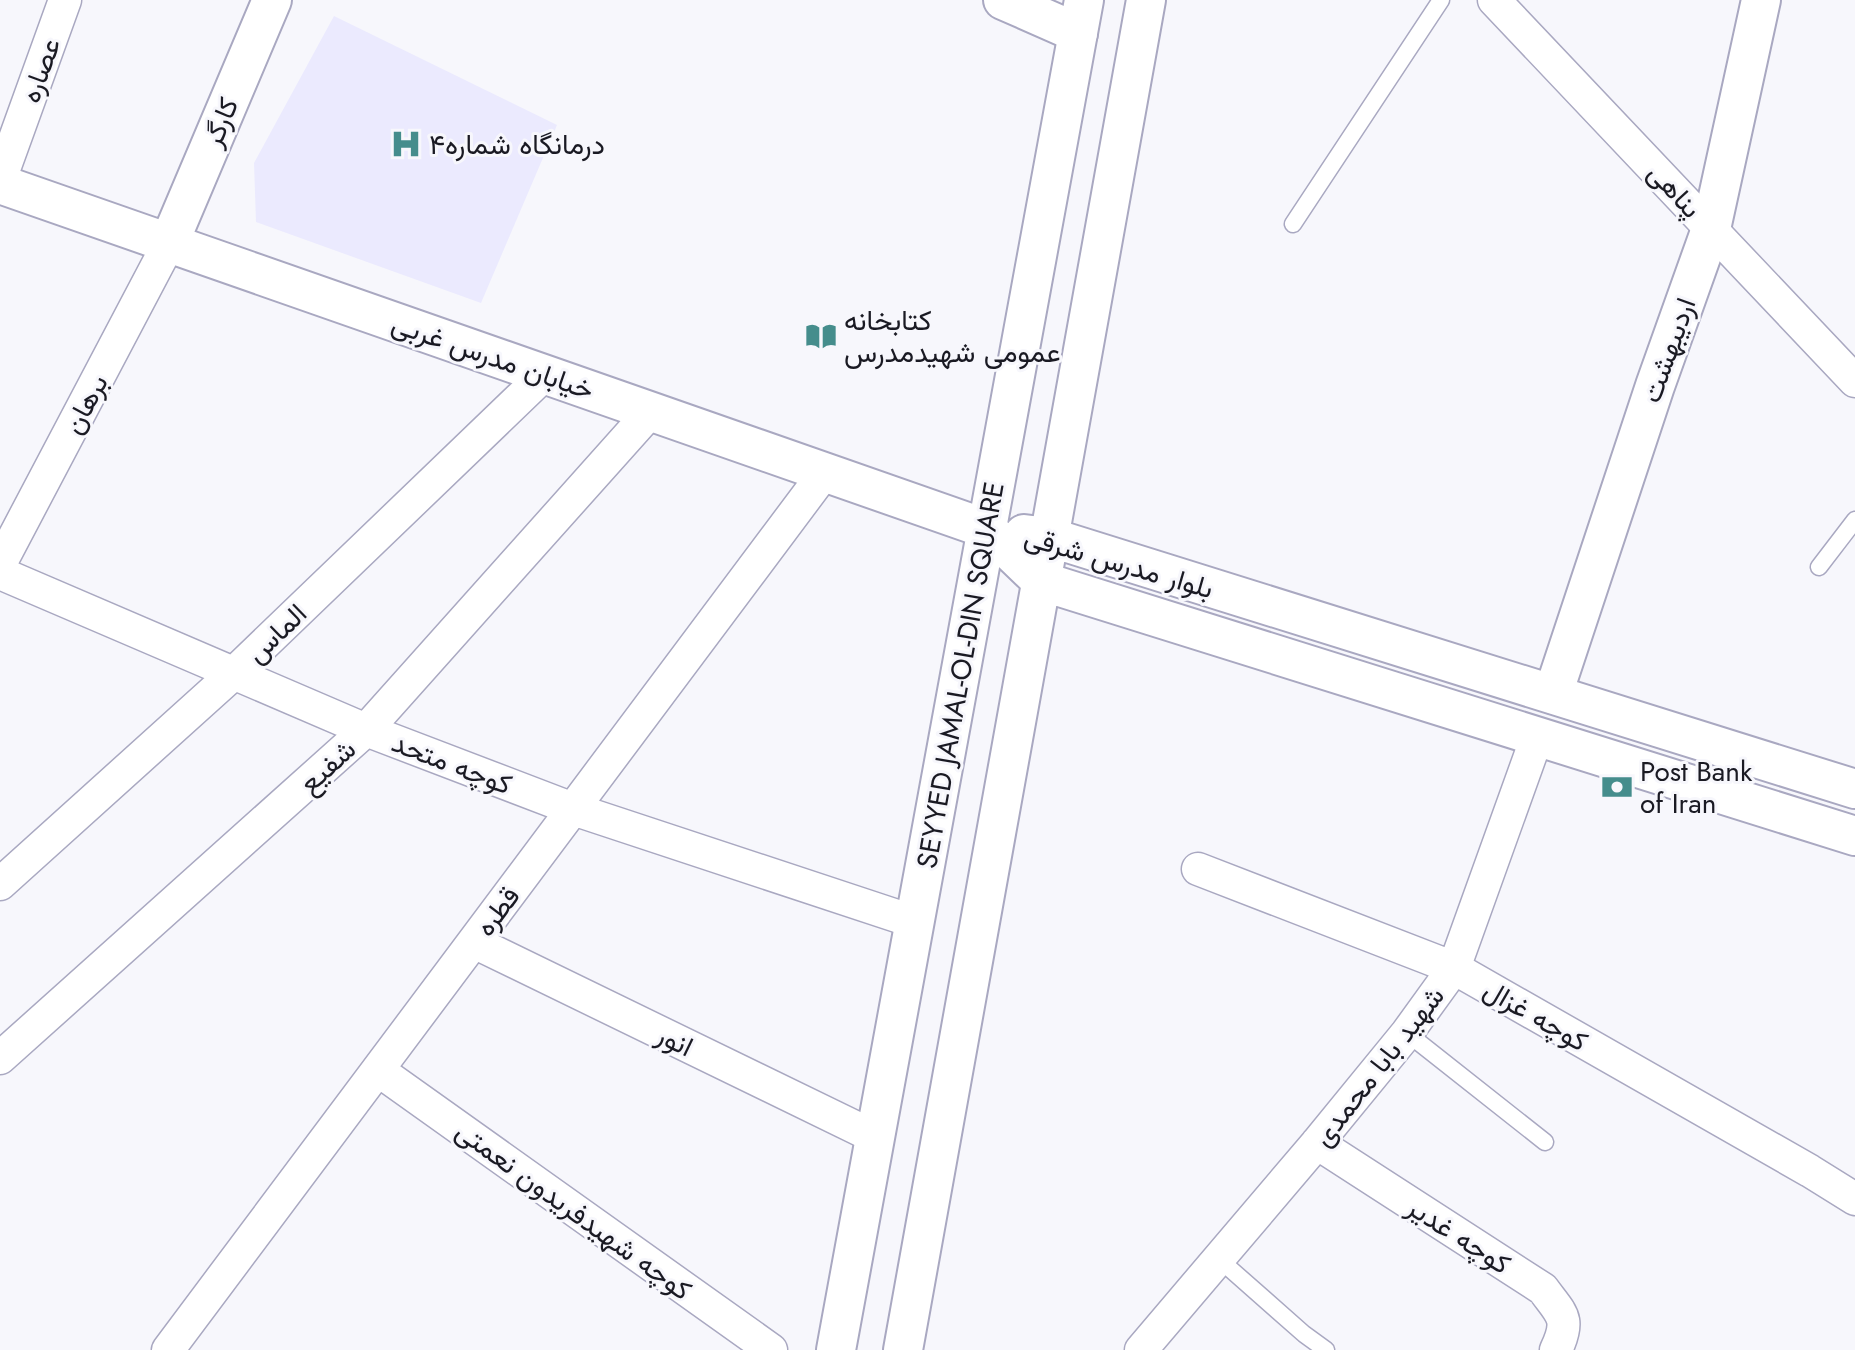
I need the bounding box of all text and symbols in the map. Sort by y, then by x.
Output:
street label: عصاره [10,32,71,108]
street label: کارگر [191,91,249,154]
place label: درمانگاه شماره۴ [429,124,605,165]
hospital icon: درمانگاه شماره۴ [389,127,423,161]
street label: پناهی [1638,153,1711,227]
street label: اردیبهشت [1631,292,1706,409]
place label: کتابخانه عمومی شهیدمدرس [844,300,1061,373]
street label: خیابان مدرس غربی [386,303,600,410]
library icon: کتابخانه عمومی شهیدمدرس [804,319,838,353]
street label: برهان [53,367,118,442]
street label: SEYYED JAMAL-OL-DIN SQUARE [906,479,1015,872]
street label: بلوار مدرس شرقی [1020,516,1218,609]
street label: الماس [237,594,316,673]
street label: کوچه متحد [386,722,518,805]
street label: شفیع [290,730,365,803]
place label: Post Bank of Iran [1640,751,1753,824]
bank icon: Post Bank of Iran [1600,770,1634,804]
street label: قطره [465,878,530,945]
street label: کوچه غزال [1476,969,1596,1062]
street label: شهید بابا محمدی [1303,977,1454,1155]
street label: انور [648,1014,700,1067]
street label: کوچه شهیدفریدون نعمتی [447,1111,700,1310]
street label: کوچه غدیر [1398,1186,1519,1284]

